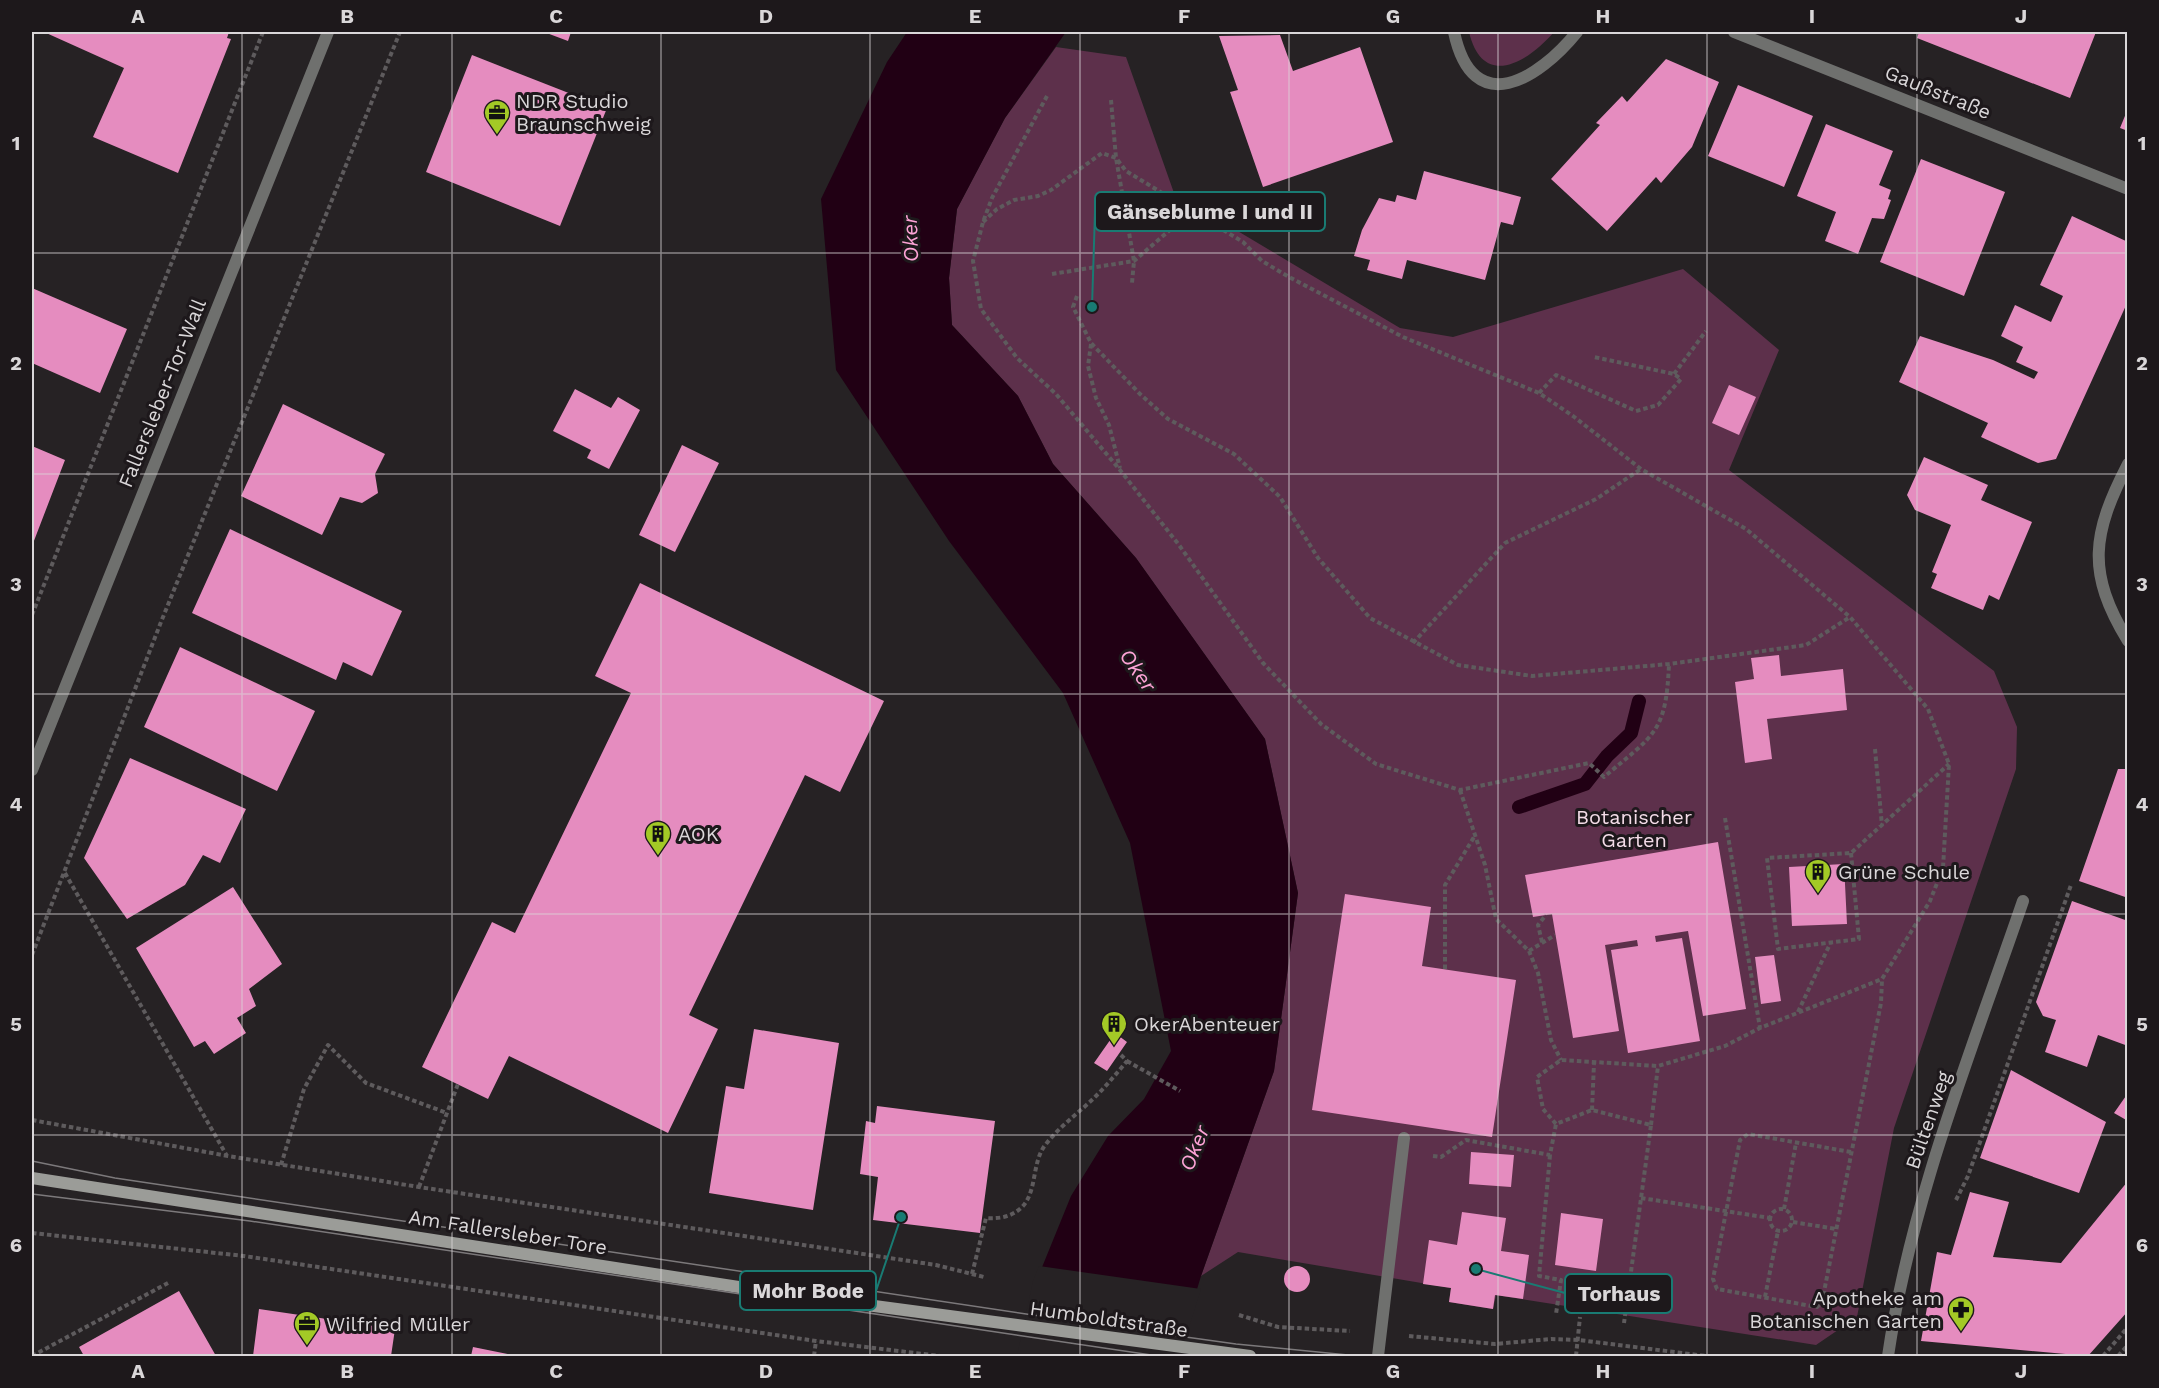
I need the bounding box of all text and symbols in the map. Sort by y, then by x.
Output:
text: A [131,4,145,28]
text: B [340,4,354,28]
text: C [549,4,563,28]
text: D [759,4,773,28]
text: E [969,4,981,28]
text: F [1178,4,1190,28]
text: G [1386,4,1400,28]
text: H [1596,4,1610,28]
text: I [1809,4,1815,28]
text: J [2015,4,2027,28]
street label: Gaußstraße [1881,60,1995,124]
place label: NDR Studio Braunschweig [516,89,651,136]
office icon: NDR Studio Braunschweig [482,98,512,136]
text: 1 [12,131,20,155]
text: 1 [2138,131,2146,155]
callout: Gänseblume I und II [1095,192,1325,231]
text: Gänseblume I und II [1107,199,1313,224]
water label: Oker [897,214,923,263]
street label: Fallersleber-Tor-Wall [113,295,211,491]
text: 2 [10,351,22,375]
text: 2 [2136,351,2148,375]
text: 3 [10,572,22,596]
text: 3 [2136,572,2148,596]
water label: Oker [1114,644,1162,697]
text: 4 [10,792,23,816]
text: 4 [2136,792,2149,816]
park label: Botanischer Garten [1576,805,1692,852]
building icon: AOK [643,819,673,857]
place label: AOK [678,822,719,846]
building icon: Grüne Schule [1803,857,1833,895]
place label: Grüne Schule [1838,860,1970,884]
building icon: OkerAbenteuer [1099,1009,1129,1047]
text: 5 [10,1012,22,1036]
place label: OkerAbenteuer [1134,1012,1280,1036]
text: 5 [2136,1012,2148,1036]
street label: Bültenweg [1900,1068,1956,1172]
water label: Oker [1174,1121,1215,1174]
street label: Am Fallersleber Tore [407,1204,609,1260]
text: 6 [10,1233,22,1257]
text: 6 [2136,1233,2148,1257]
callout: Mohr Bode [740,1271,876,1310]
callout: Torhaus [1565,1274,1672,1313]
text: Mohr Bode [752,1278,864,1303]
text: Torhaus [1578,1281,1660,1306]
place label: Apotheke am Botanischen Garten [1749,1286,1942,1333]
pharmacy icon: Apotheke am Botanischen Garten [1946,1295,1976,1333]
street label: Humboldtstraße [1028,1296,1190,1342]
office icon: Wilfried Müller [292,1309,322,1347]
place label: Wilfried Müller [326,1312,470,1336]
text: A [131,1359,145,1383]
text: B [340,1359,354,1383]
text: C [549,1359,563,1383]
text: D [759,1359,773,1383]
text: E [969,1359,981,1383]
text: F [1178,1359,1190,1383]
text: G [1386,1359,1400,1383]
text: H [1596,1359,1610,1383]
text: I [1809,1359,1815,1383]
text: J [2015,1359,2027,1383]

